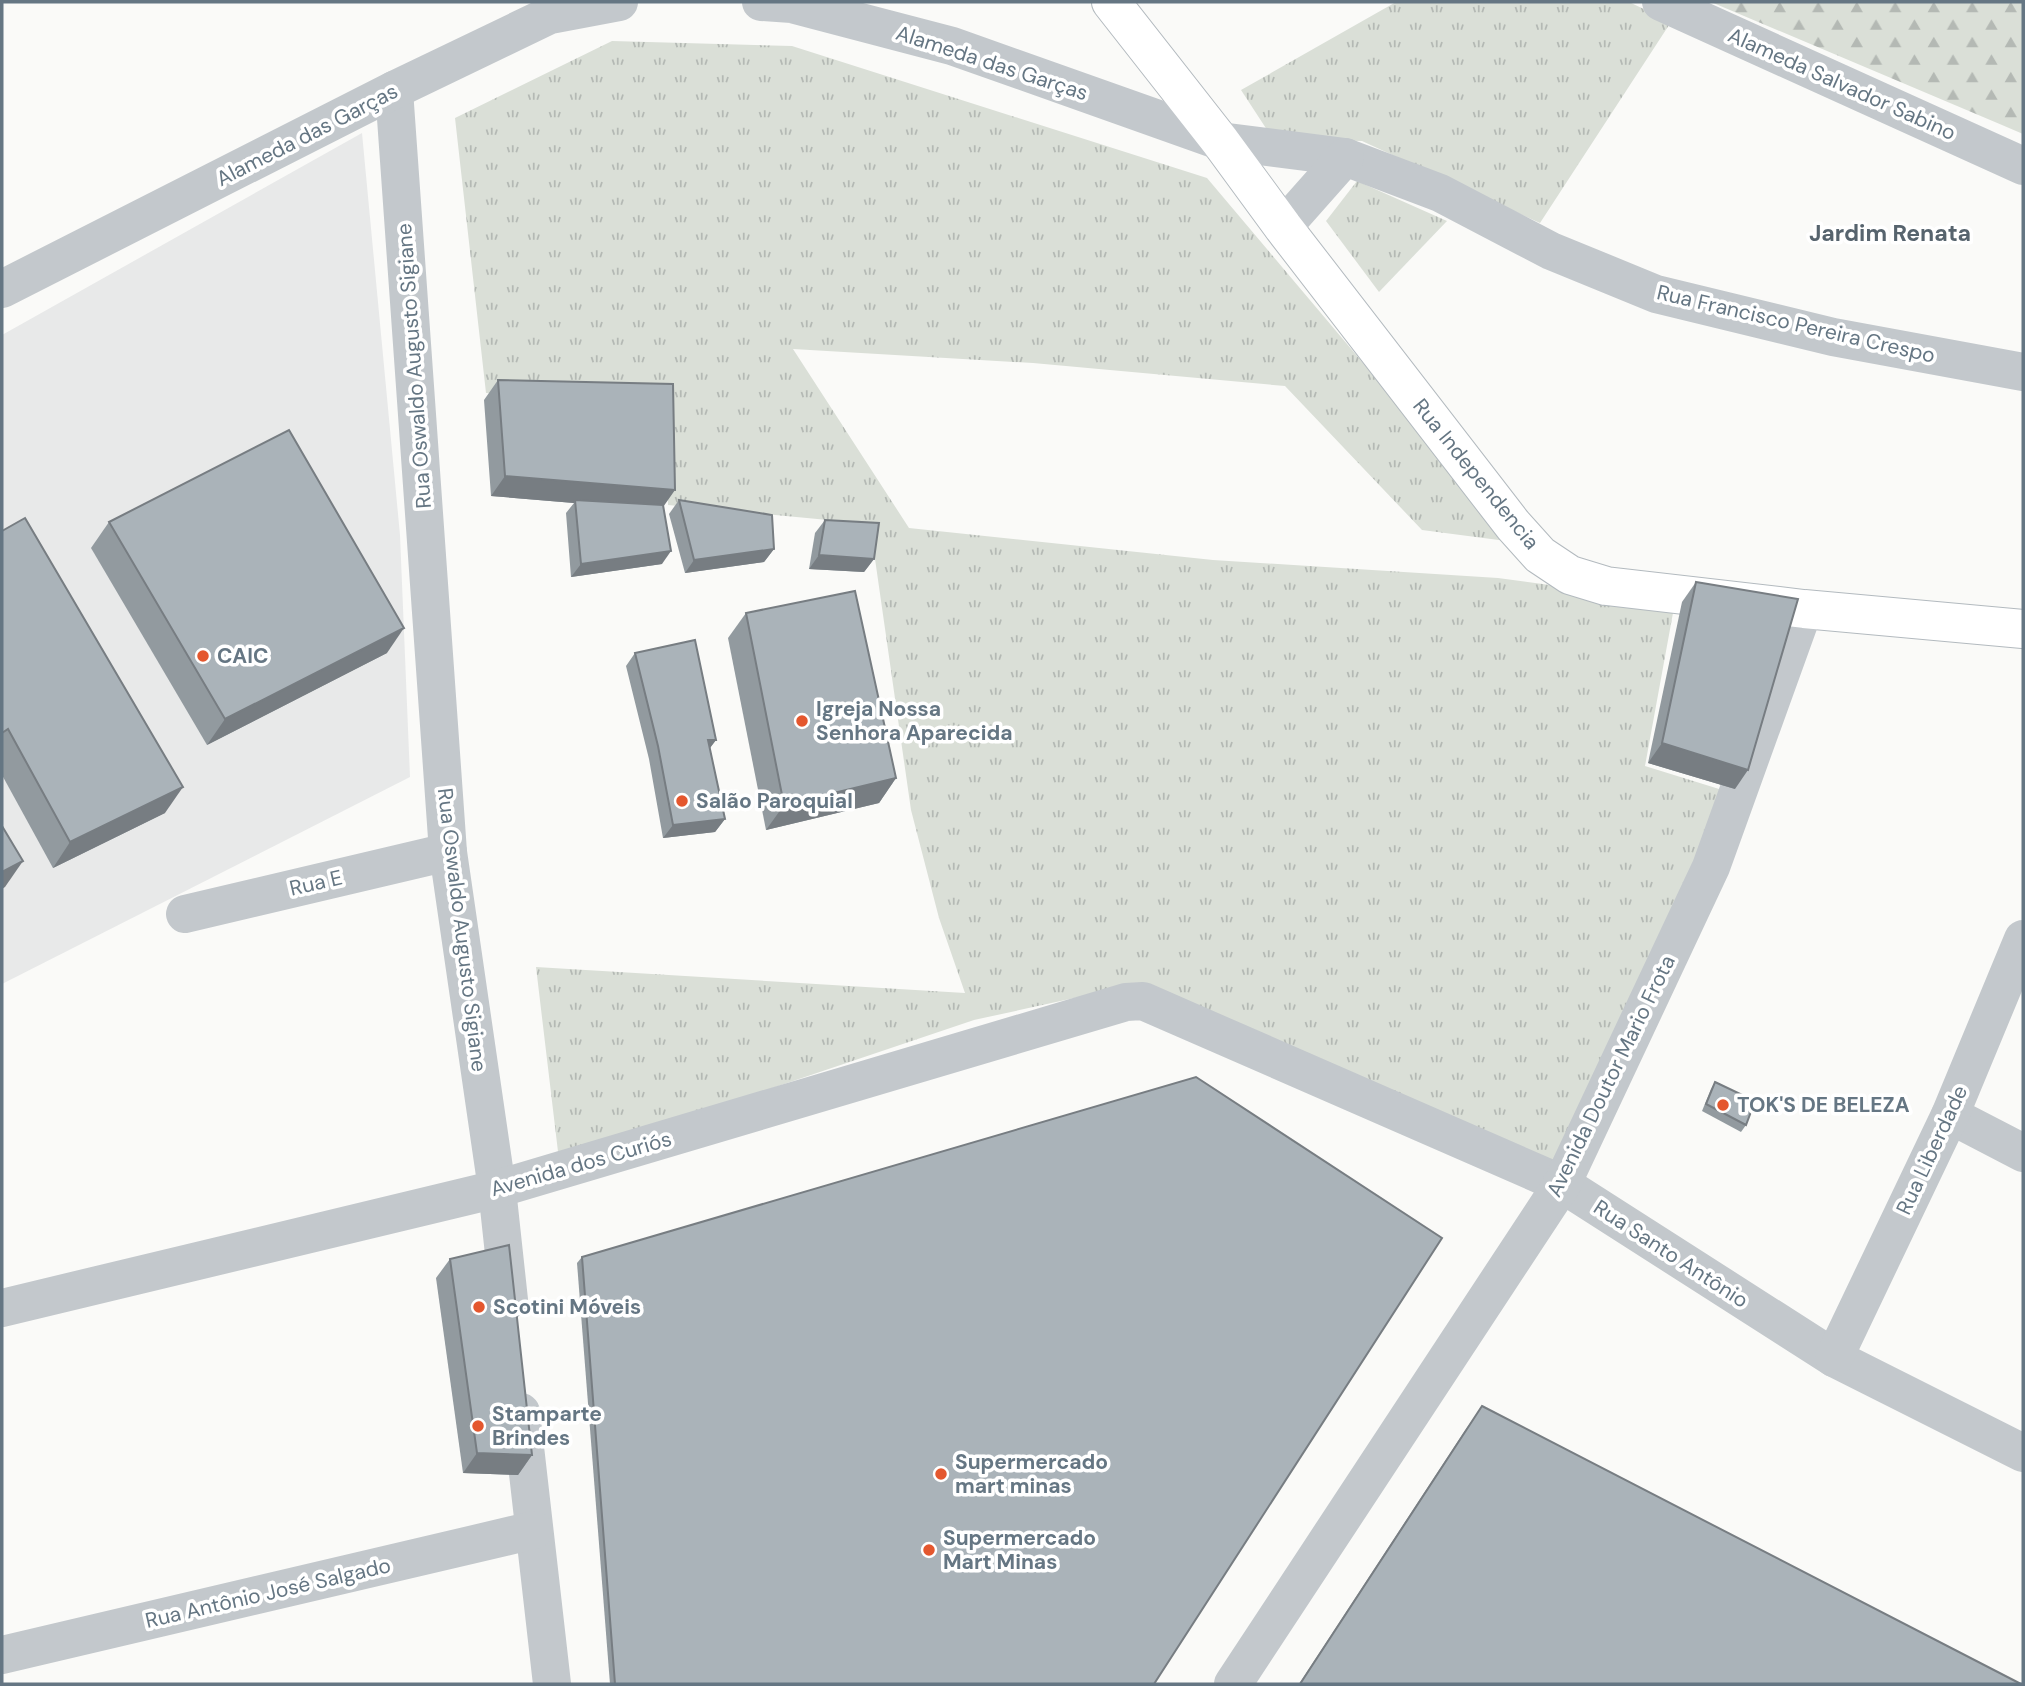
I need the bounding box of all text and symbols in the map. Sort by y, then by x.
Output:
street label: Alameda das Garças [892,19,1092,107]
street label: Alameda Salvador Sabino [1724,21,1960,147]
street label: Alameda das Garças [211,77,403,193]
district label: Jardim Renata [1809,218,1971,248]
street label: Rua Oswaldo Augusto Sigiane [390,222,438,510]
street label: Rua Francisco Pereira Crespo [1654,278,1938,370]
street label: Rua Independencia [1406,393,1546,555]
place label: CAIC [217,642,268,670]
marker: CAIC [195,648,211,664]
place label: Igreja Nossa Senhora Aparecida [816,695,1012,747]
marker: Igreja Nossa Senhora Aparecida [794,713,810,729]
street label: Rua Oswaldo Augusto Sigiane [431,786,493,1074]
place label: Salão Paroquial [696,787,853,815]
marker: Salão Paroquial [674,793,690,809]
street label: Rua E [287,863,345,903]
street label: Avenida Doutor Mario Frota [1540,951,1682,1201]
street label: Rua Liberdade [1890,1081,1974,1219]
place label: TOK'S DE BELEZA [1737,1091,1910,1119]
marker: TOK'S DE BELEZA [1715,1097,1731,1113]
street label: Avenida dos Curiós [487,1125,675,1203]
street label: Rua Santo Antônio [1588,1193,1754,1315]
place label: Scotini Móveis [493,1293,641,1321]
marker: Scotini Móveis [471,1299,487,1315]
place label: Stamparte Brindes [492,1400,602,1452]
marker: Stamparte Brindes [470,1418,486,1434]
place label: Supermercado mart minas [955,1448,1108,1500]
marker: Supermercado mart minas [933,1466,949,1482]
place label: Supermercado Mart Minas [943,1524,1096,1576]
marker: Supermercado Mart Minas [921,1542,937,1558]
street label: Rua Antônio José Salgado [143,1551,393,1635]

